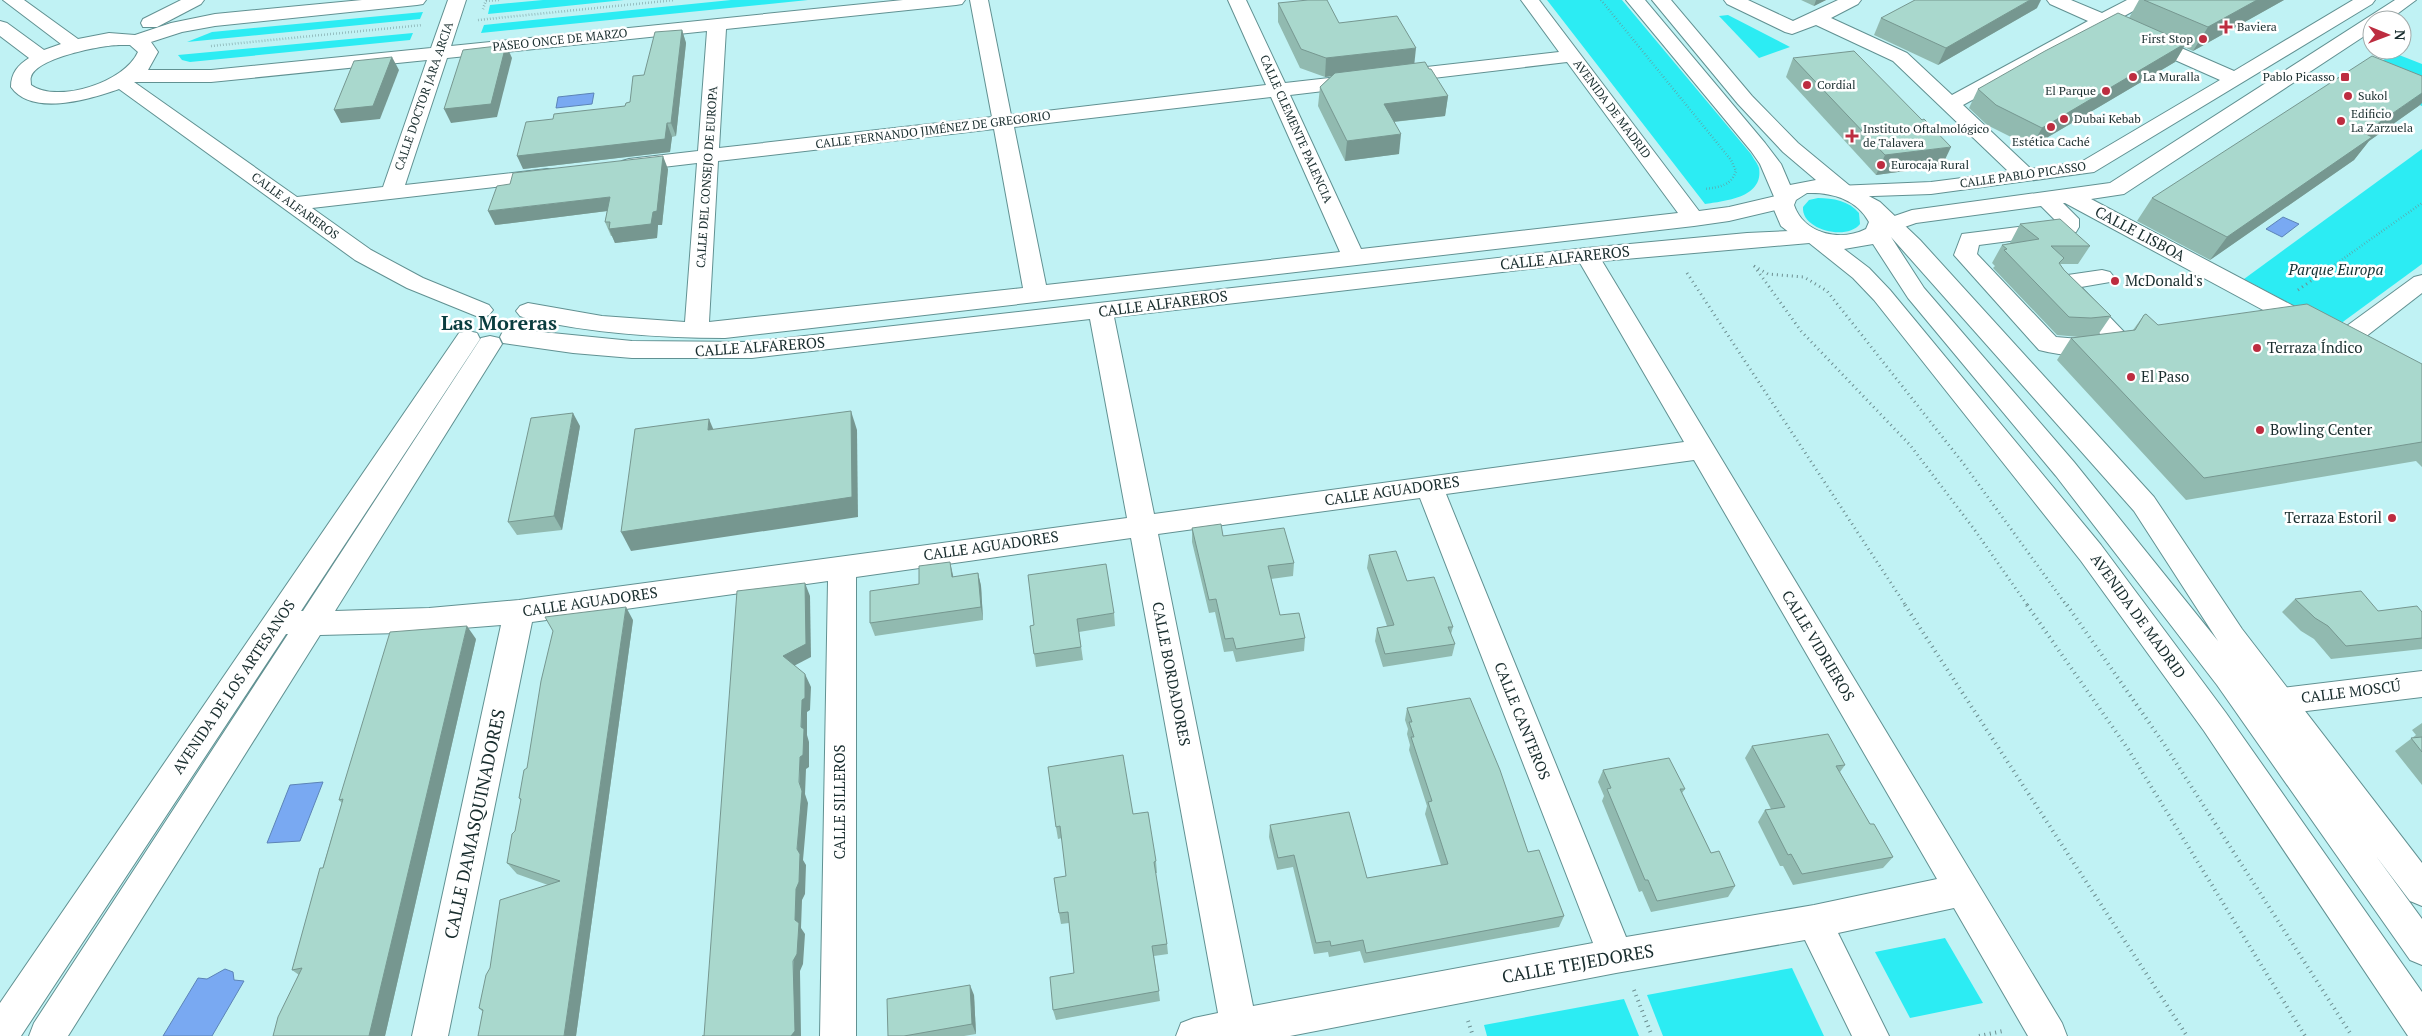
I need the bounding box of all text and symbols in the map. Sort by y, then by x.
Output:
north arrow [2362,10,2412,60]
street label: CALLE DOCTOR JARA ARCIA [391,19,456,172]
place label: Baviera [2237,19,2277,34]
marker: Baviera [2219,20,2233,34]
street label: PASEO ONCE DE MARZO [492,25,628,54]
text: N [2391,30,2410,41]
place label: First Stop [2141,31,2193,46]
marker: First Stop [2197,33,2209,45]
street label: CALLE CLEMENTE PALENCIA [1257,52,1336,206]
street label: AVENIDA DE MADRID [1570,56,1654,161]
place label: La Muralla [2143,69,2200,84]
place label: Pablo Picasso [2263,69,2335,84]
marker: La Muralla [2127,71,2139,83]
marker: Pablo Picasso [2339,71,2351,83]
place label: Cordial [1817,77,1856,92]
marker: Cordial [1801,79,1813,91]
place label: El Parque [2045,83,2096,98]
street label: CALLE DEL CONSEJO DE EUROPA [693,85,720,268]
marker: El Parque [2100,85,2112,97]
place label: Sukol [2358,88,2388,103]
marker: Sukol [2342,90,2354,102]
place label: Edificio La Zarzuela [2351,106,2413,135]
street label: CALLE FERNANDO JIMÉNEZ DE GREGORIO [815,108,1051,151]
place label: Dubai Kebab [2074,111,2141,126]
marker: Dubai Kebab [2058,113,2070,125]
marker: Edificio La Zarzuela [2335,115,2347,127]
place label: Instituto Oftalmológico de Talavera [1863,121,1989,150]
marker: Estética Caché [2045,121,2057,133]
marker: Instituto Oftalmológico de Talavera [1845,129,1859,143]
place label: Estética Caché [2012,134,2090,149]
place label: Eurocaja Rural [1891,157,1969,172]
street label: CALLE PABLO PICASSO [1959,158,2087,191]
marker: Eurocaja Rural [1875,159,1887,171]
street label: CALLE ALFAREROS [249,169,342,242]
street label: CALLE LISBOA [2092,201,2190,266]
street label: CALLE ALFAREROS [1499,240,1631,274]
park label: Parque Europa [2288,259,2383,279]
place label: McDonald's [2125,270,2203,290]
marker: McDonald's [2109,275,2121,287]
street label: CALLE ALFAREROS [1097,285,1229,321]
district label: Las Moreras [441,309,557,336]
street label: CALLE ALFAREROS [694,331,826,361]
place label: Terraza Índico [2267,337,2363,357]
marker: Terraza Índico [2251,342,2263,354]
place label: El Paso [2141,366,2189,386]
marker: El Paso [2125,371,2137,383]
place label: Bowling Center [2270,419,2373,439]
marker: Bowling Center [2254,424,2266,436]
street label: CALLE AGUADORES [1323,471,1461,509]
place label: Terraza Estoril [2285,507,2382,527]
marker: Terraza Estoril [2386,512,2398,524]
street label: CALLE AGUADORES [922,526,1060,564]
street label: AVENIDA DE MADRID [2087,549,2191,682]
street label: CALLE AGUADORES [521,582,659,620]
street label: CALLE VIDRIEROS [1778,586,1860,705]
street label: AVENIDA DE LOS ARTESANOS [167,595,299,778]
street label: CALLE BORDADORES [1148,600,1196,748]
street label: CALLE CANTEROS [1490,659,1556,782]
street label: CALLE MOSCÚ [2300,675,2402,707]
street label: CALLE DAMASQUINADORES [438,707,510,941]
street label: CALLE SILLEROS [829,744,849,860]
street label: CALLE TEJEDORES [1500,938,1656,988]

